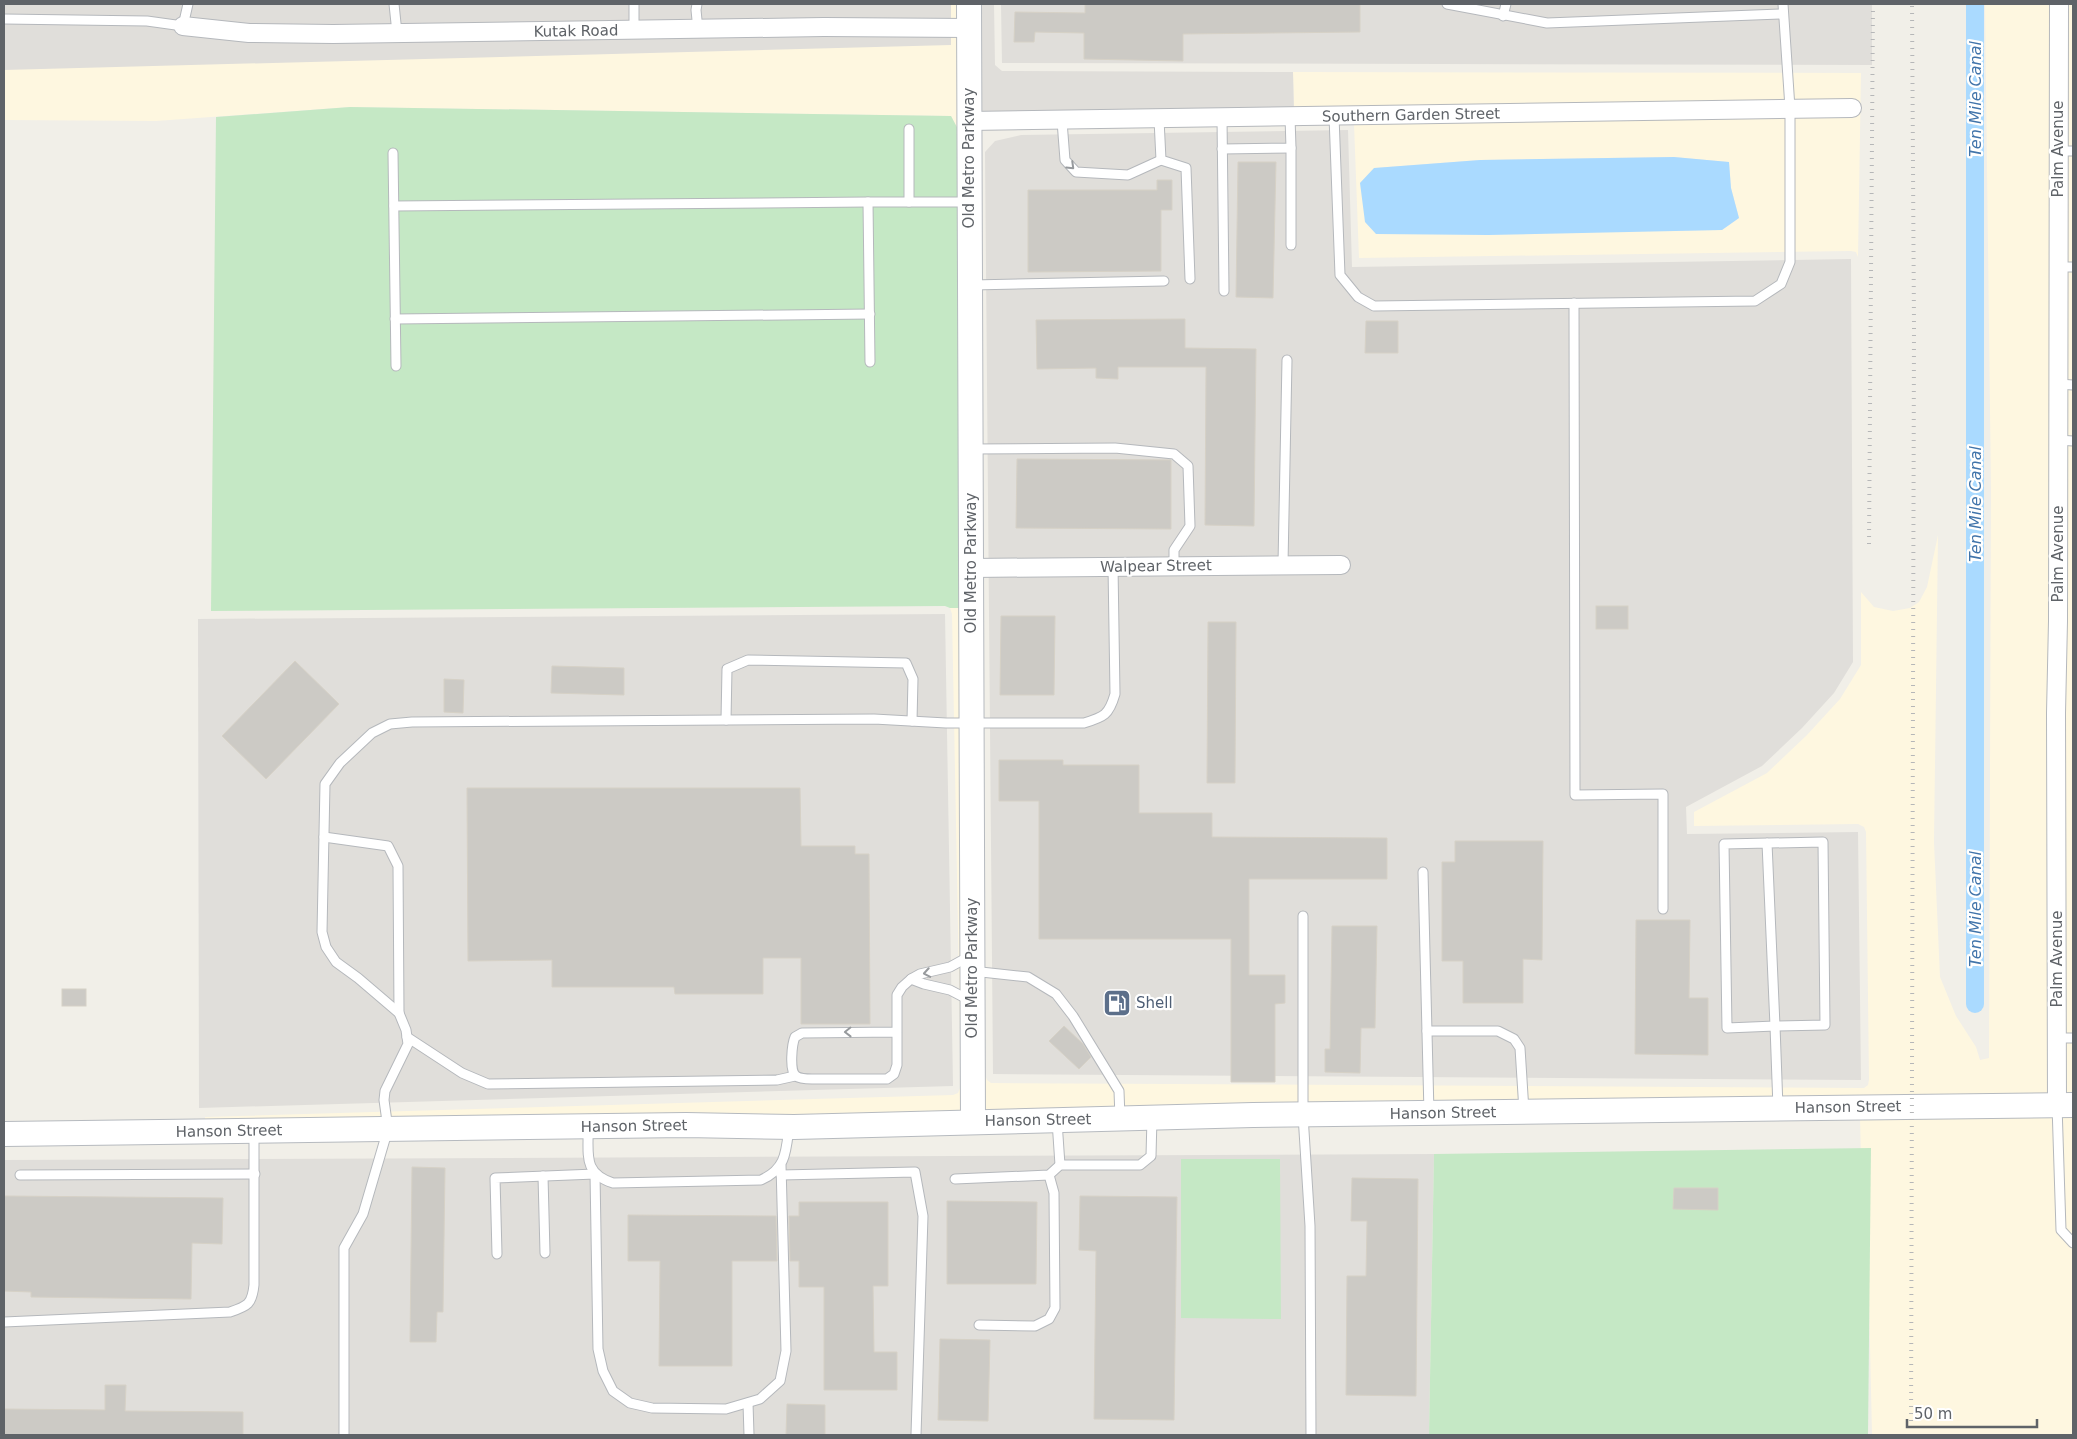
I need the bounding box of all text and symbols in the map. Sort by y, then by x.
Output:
street label: Kutak Road [533,21,619,41]
water label: Ten Mile Canal [1966,41,1985,157]
street label: Old Metro Parkway [960,87,978,228]
street label: Palm Avenue [2049,101,2067,197]
street label: Southern Garden Street [1322,104,1500,126]
one-way arrow [1065,160,1074,169]
water label: Ten Mile Canal [1966,446,1985,562]
street label: Old Metro Parkway [962,492,980,633]
street label: Palm Avenue [2049,506,2067,602]
street label: Walpear Street [1100,556,1212,576]
water label: Ten Mile Canal [1966,851,1985,967]
street label: Old Metro Parkway [963,897,981,1038]
street label: Palm Avenue [2048,911,2066,1007]
one-way arrow [923,967,932,977]
fuel station icon: Shell [1102,988,1132,1018]
place label: Shell [1136,994,1173,1012]
one-way arrow [844,1027,852,1038]
street label: Hanson Street [1794,1097,1902,1117]
street label: Hanson Street [1389,1103,1497,1123]
street label: Hanson Street [984,1110,1092,1130]
street label: Hanson Street [580,1116,688,1136]
street label: Hanson Street [175,1121,283,1141]
scale bar [1907,1396,2037,1428]
text: 50 m [1914,1405,1952,1423]

